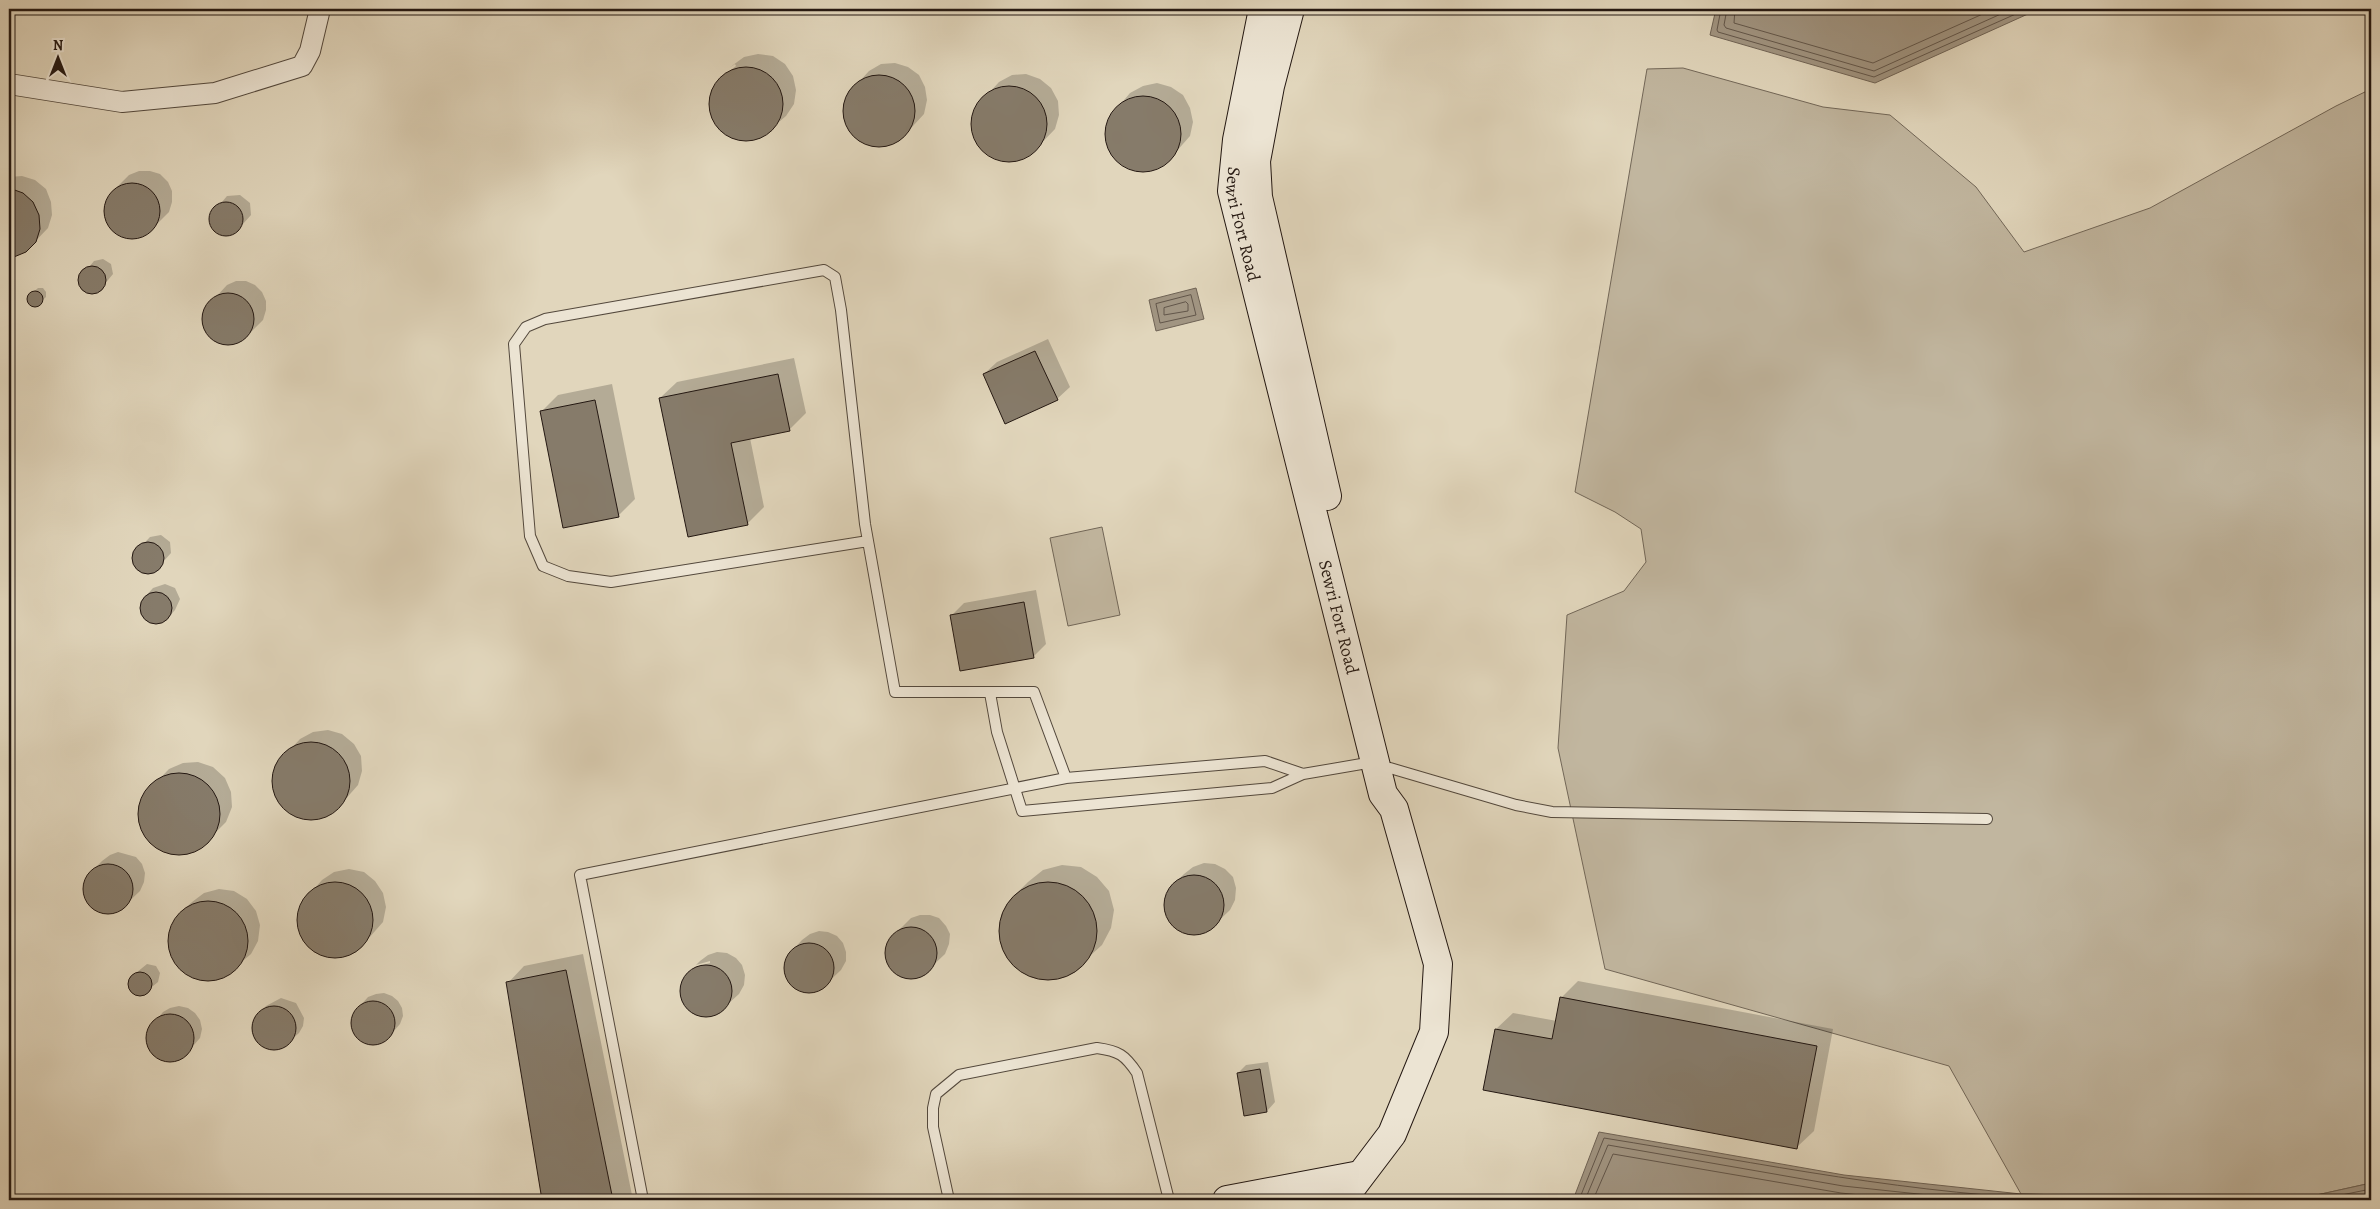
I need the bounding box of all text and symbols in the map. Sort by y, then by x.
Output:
north arrow [32,32,82,82]
text: N [53,36,63,55]
street label: Sewri Fort Road [1219,166,1266,284]
street label: Sewri Fort Road [1313,557,1365,677]

